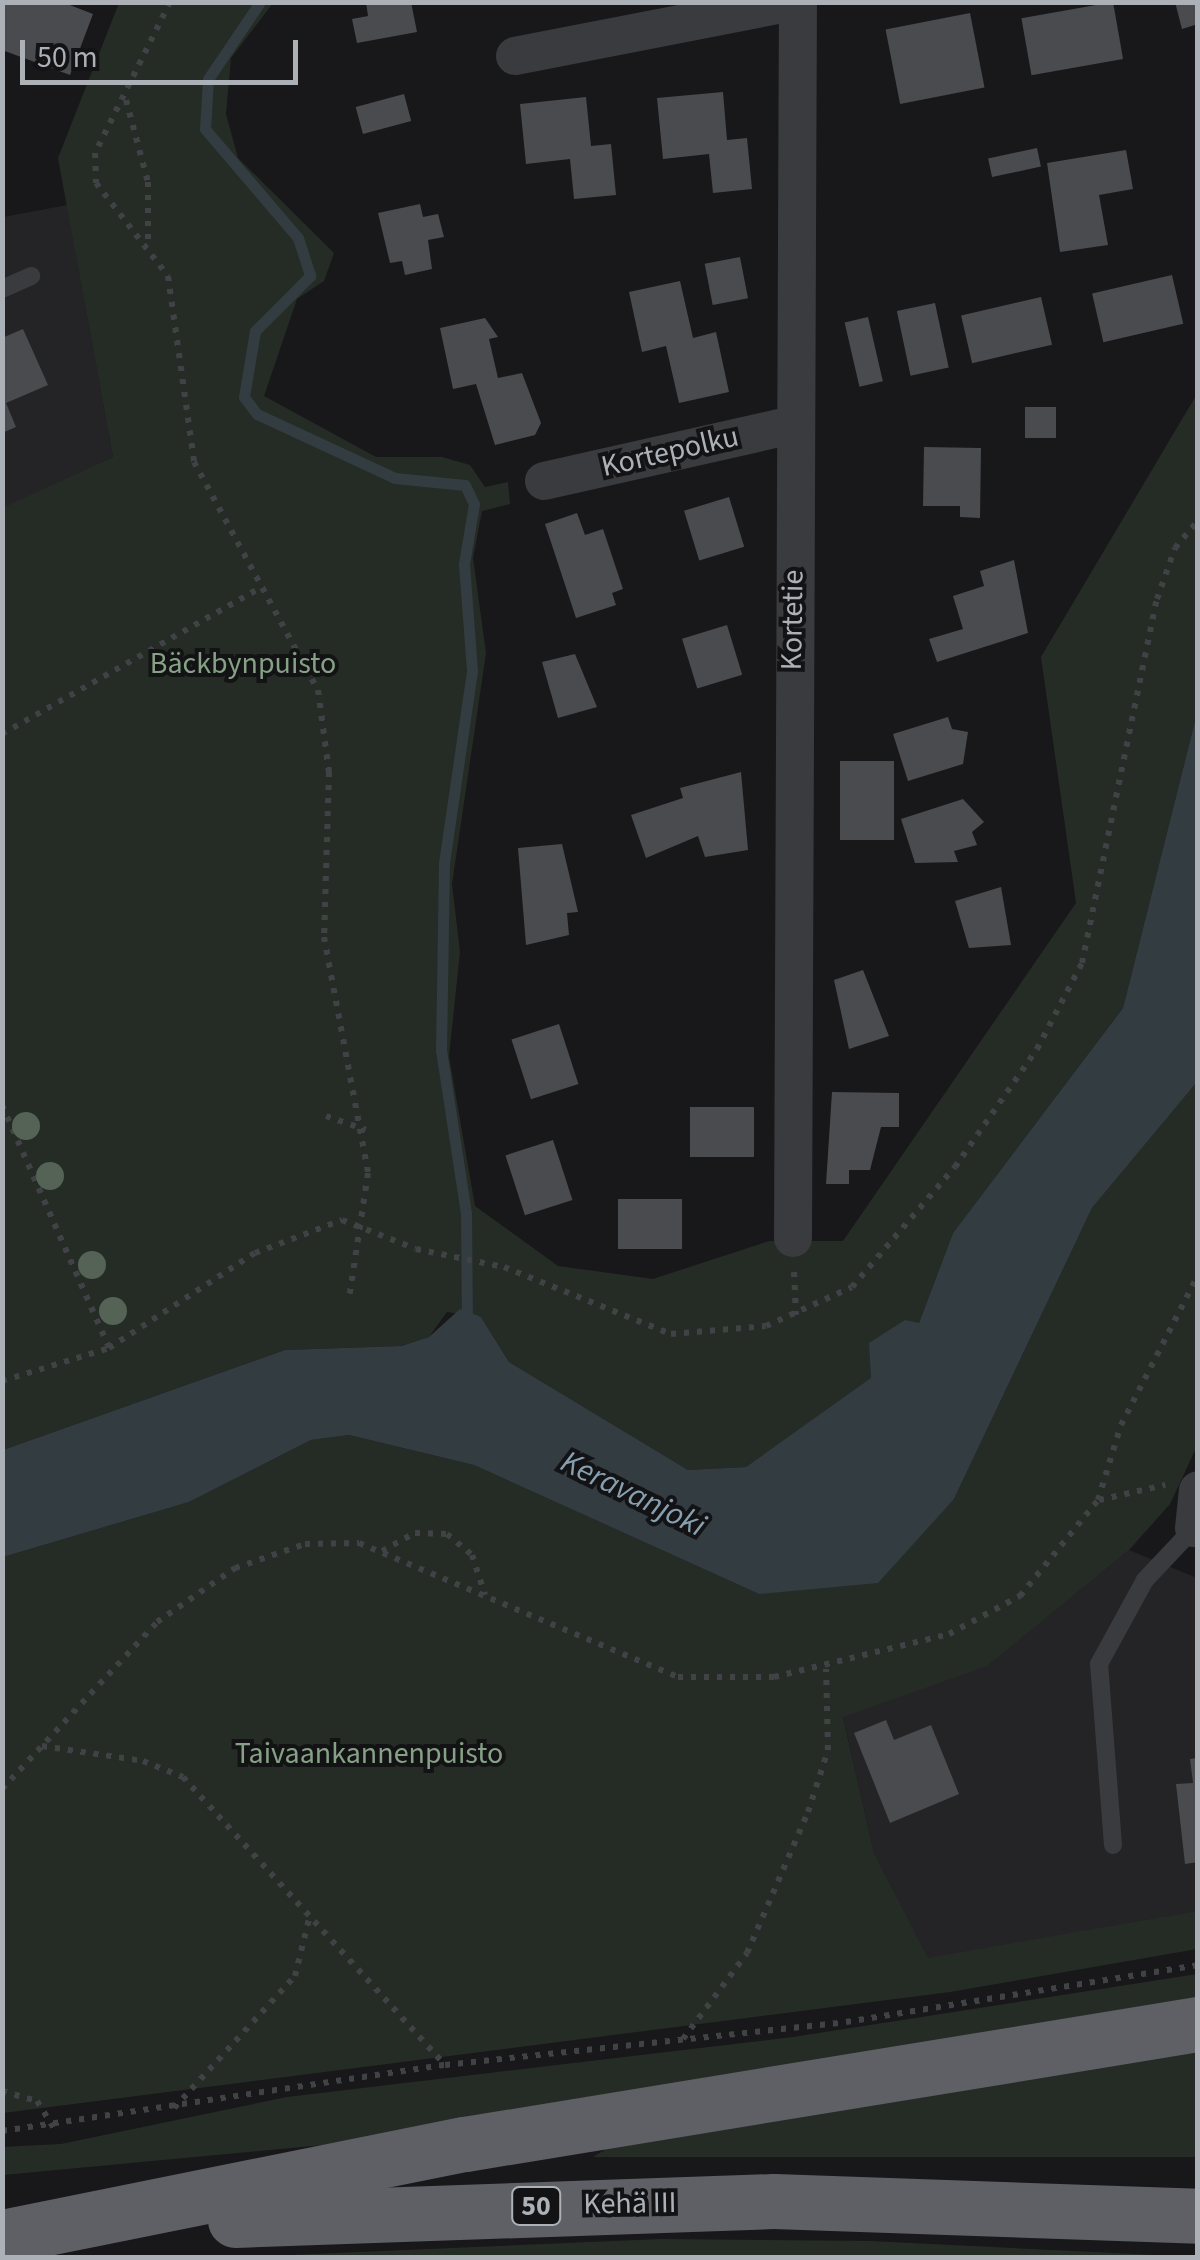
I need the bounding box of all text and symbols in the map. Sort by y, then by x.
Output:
scale bar [25,20,302,82]
text: 50 m [37,36,98,79]
street label: Kortepolku [598,419,742,485]
street label: Kortetie [774,569,812,671]
park label: Bäckbynpuisto [150,646,336,682]
water label: Keravanjoki [555,1443,711,1545]
park label: Taivaankannenpuisto [235,1736,503,1772]
road number: 50 [511,2183,561,2229]
street label: Kehä III [583,2185,677,2223]

